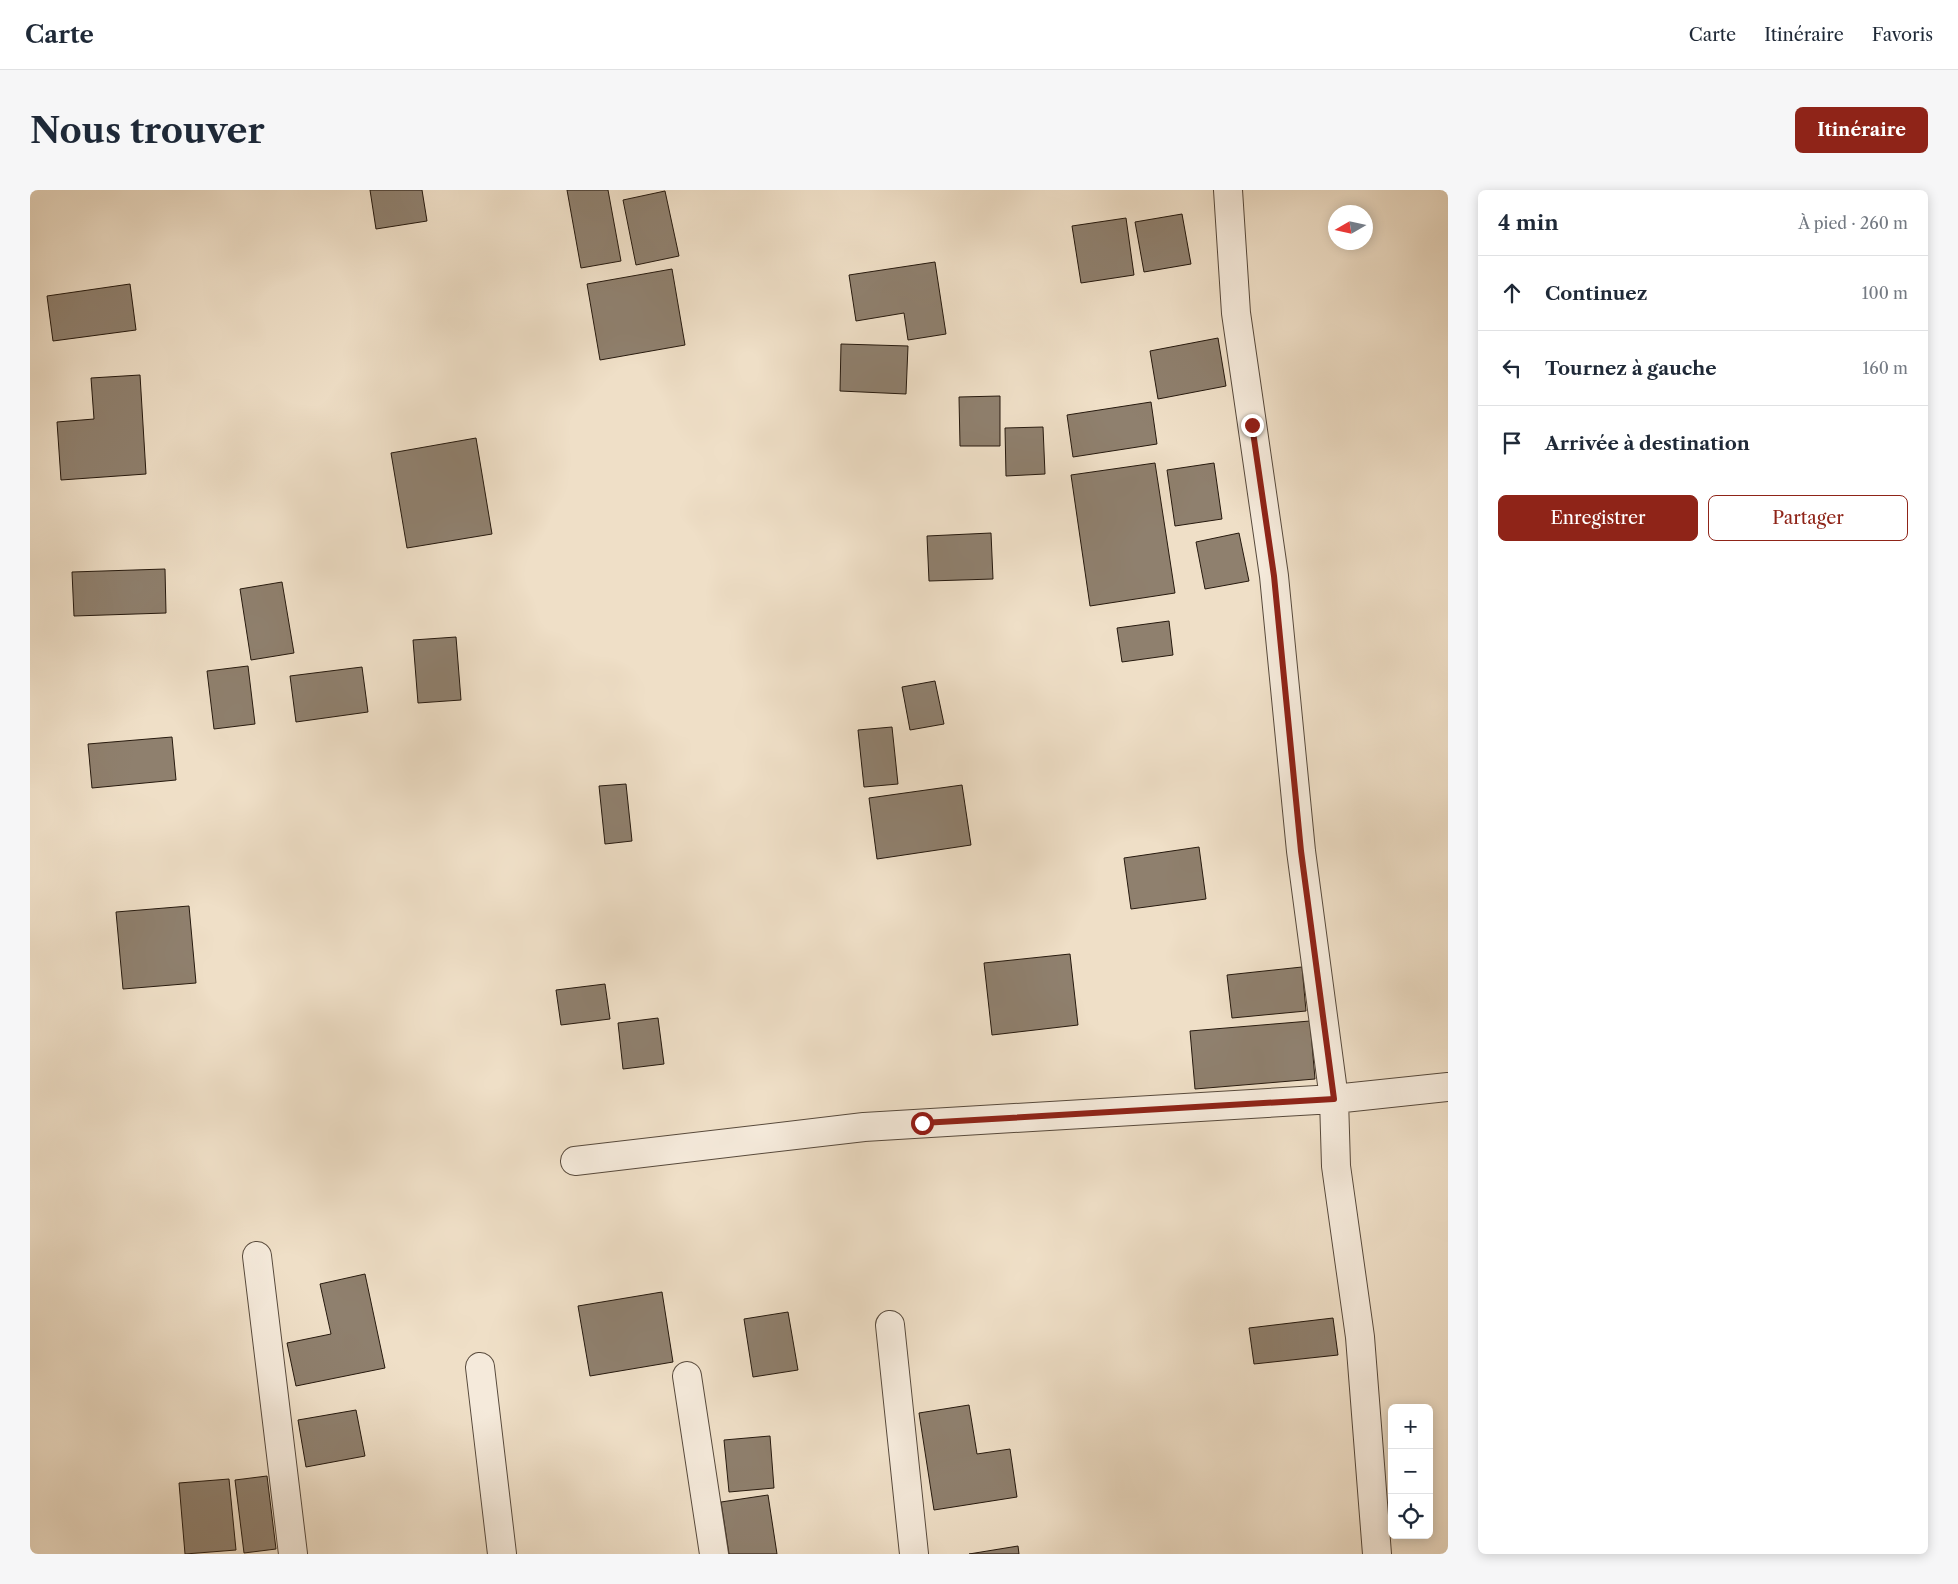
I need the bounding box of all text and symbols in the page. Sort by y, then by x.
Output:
text: Carte [25,20,94,49]
text: Carte [1689,24,1736,46]
text: Itinéraire [1764,24,1844,46]
text: Favoris [1872,24,1933,46]
button: Itinéraire [1795,107,1928,153]
text: Nous trouver [30,109,265,152]
north arrow [1328,205,1373,250]
text: 4 min [1498,210,1559,235]
text: À pied · 260 m [1798,213,1908,233]
icon: ahead [1498,279,1526,307]
text: Continuez [1545,282,1647,305]
text: 100 m [1862,283,1908,303]
icon: left [1498,354,1526,382]
text: Tournez à gauche [1545,357,1717,380]
text: 160 m [1863,358,1908,378]
route end [1241,414,1264,437]
icon: arrive [1498,429,1526,457]
text: Arrivée à destination [1545,432,1750,455]
button: Enregistrer [1498,495,1698,541]
button: Partager [1708,495,1908,541]
route start [911,1112,934,1135]
map controls [1388,1404,1433,1539]
button: + [1388,1404,1433,1449]
button: − [1388,1449,1433,1494]
button: locate [1388,1494,1433,1539]

